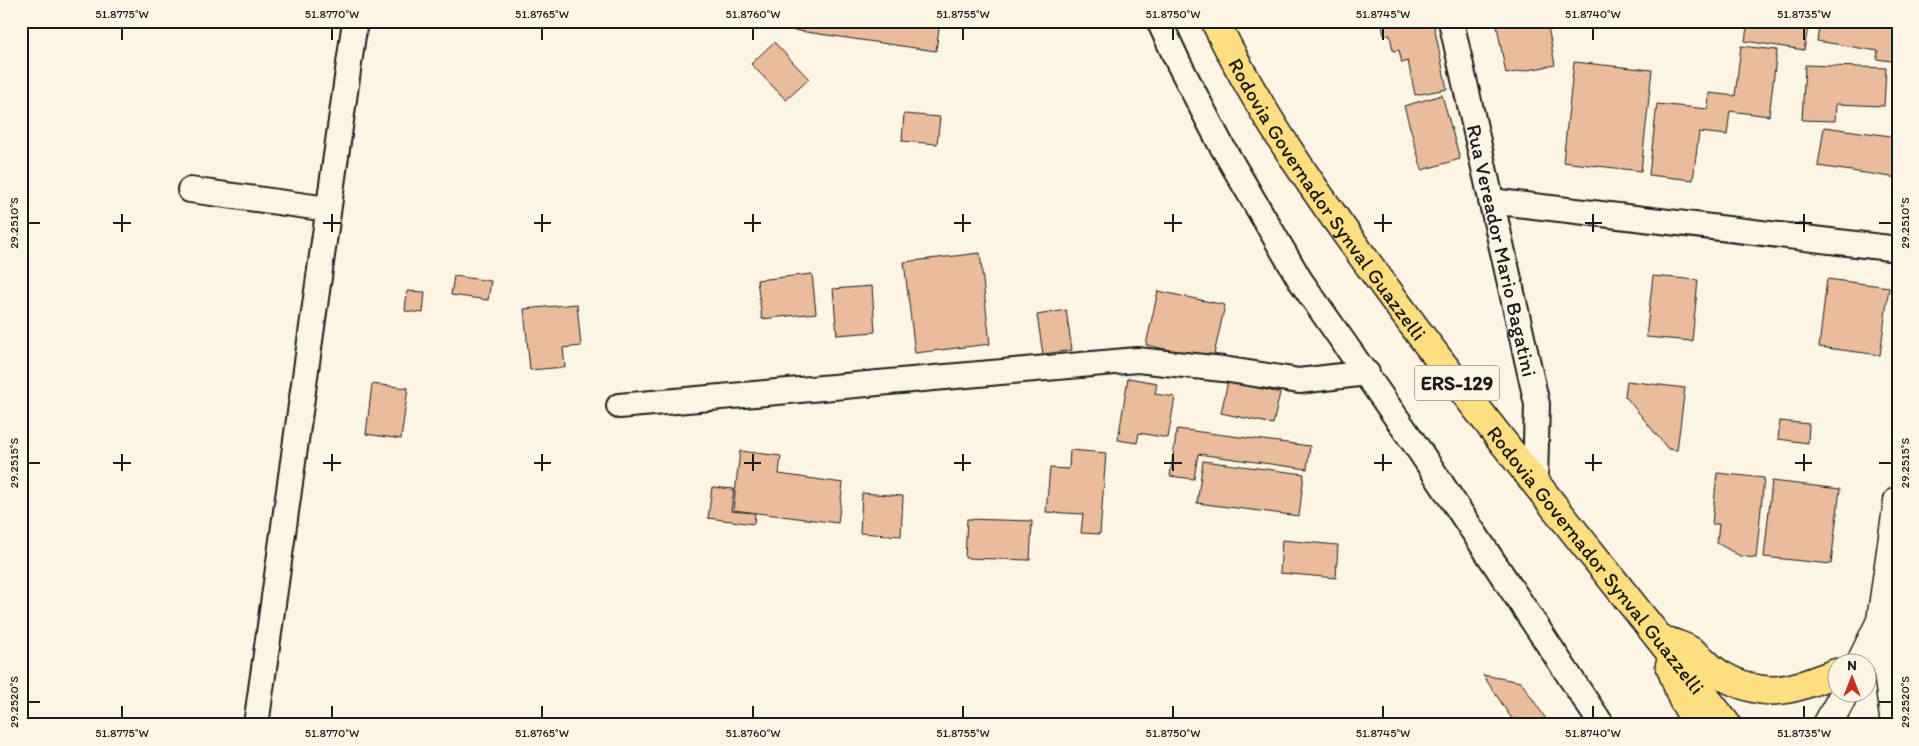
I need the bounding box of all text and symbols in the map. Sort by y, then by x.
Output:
text: 51.8775°W [95,7,149,21]
text: 51.8770°W [305,7,359,21]
text: 51.8765°W [515,7,569,21]
text: 51.8760°W [726,7,780,21]
text: 51.8755°W [936,7,990,21]
text: 51.8750°W [1146,7,1200,21]
text: 51.8745°W [1356,7,1410,21]
text: 51.8740°W [1565,7,1621,21]
text: 51.8735°W [1777,7,1831,21]
street label: Rodovia Governador Synval Guazzelli [1224,54,1432,345]
street label: Rua Vereador Mario Bagatini [1462,122,1543,379]
text: 29.2510°S [7,197,21,249]
text: 29.2510°S [1898,197,1912,249]
road number: ERS-129 [1414,366,1500,400]
street label: Rodovia Governador Synval Guazzelli [1482,420,1710,699]
text: 29.2515°S [7,438,21,488]
text: 29.2515°S [1898,438,1912,488]
north arrow [1826,654,1876,704]
text: N [1847,657,1857,674]
text: 29.2520°S [7,676,21,728]
text: 29.2520°S [1898,676,1912,728]
text: 51.8775°W [95,726,149,740]
text: 51.8770°W [305,726,359,740]
text: 51.8765°W [515,726,569,740]
text: 51.8760°W [726,726,780,740]
text: 51.8755°W [936,726,990,740]
text: 51.8750°W [1146,726,1200,740]
text: 51.8745°W [1356,726,1410,740]
text: 51.8740°W [1565,726,1621,740]
text: 51.8735°W [1777,726,1831,740]

